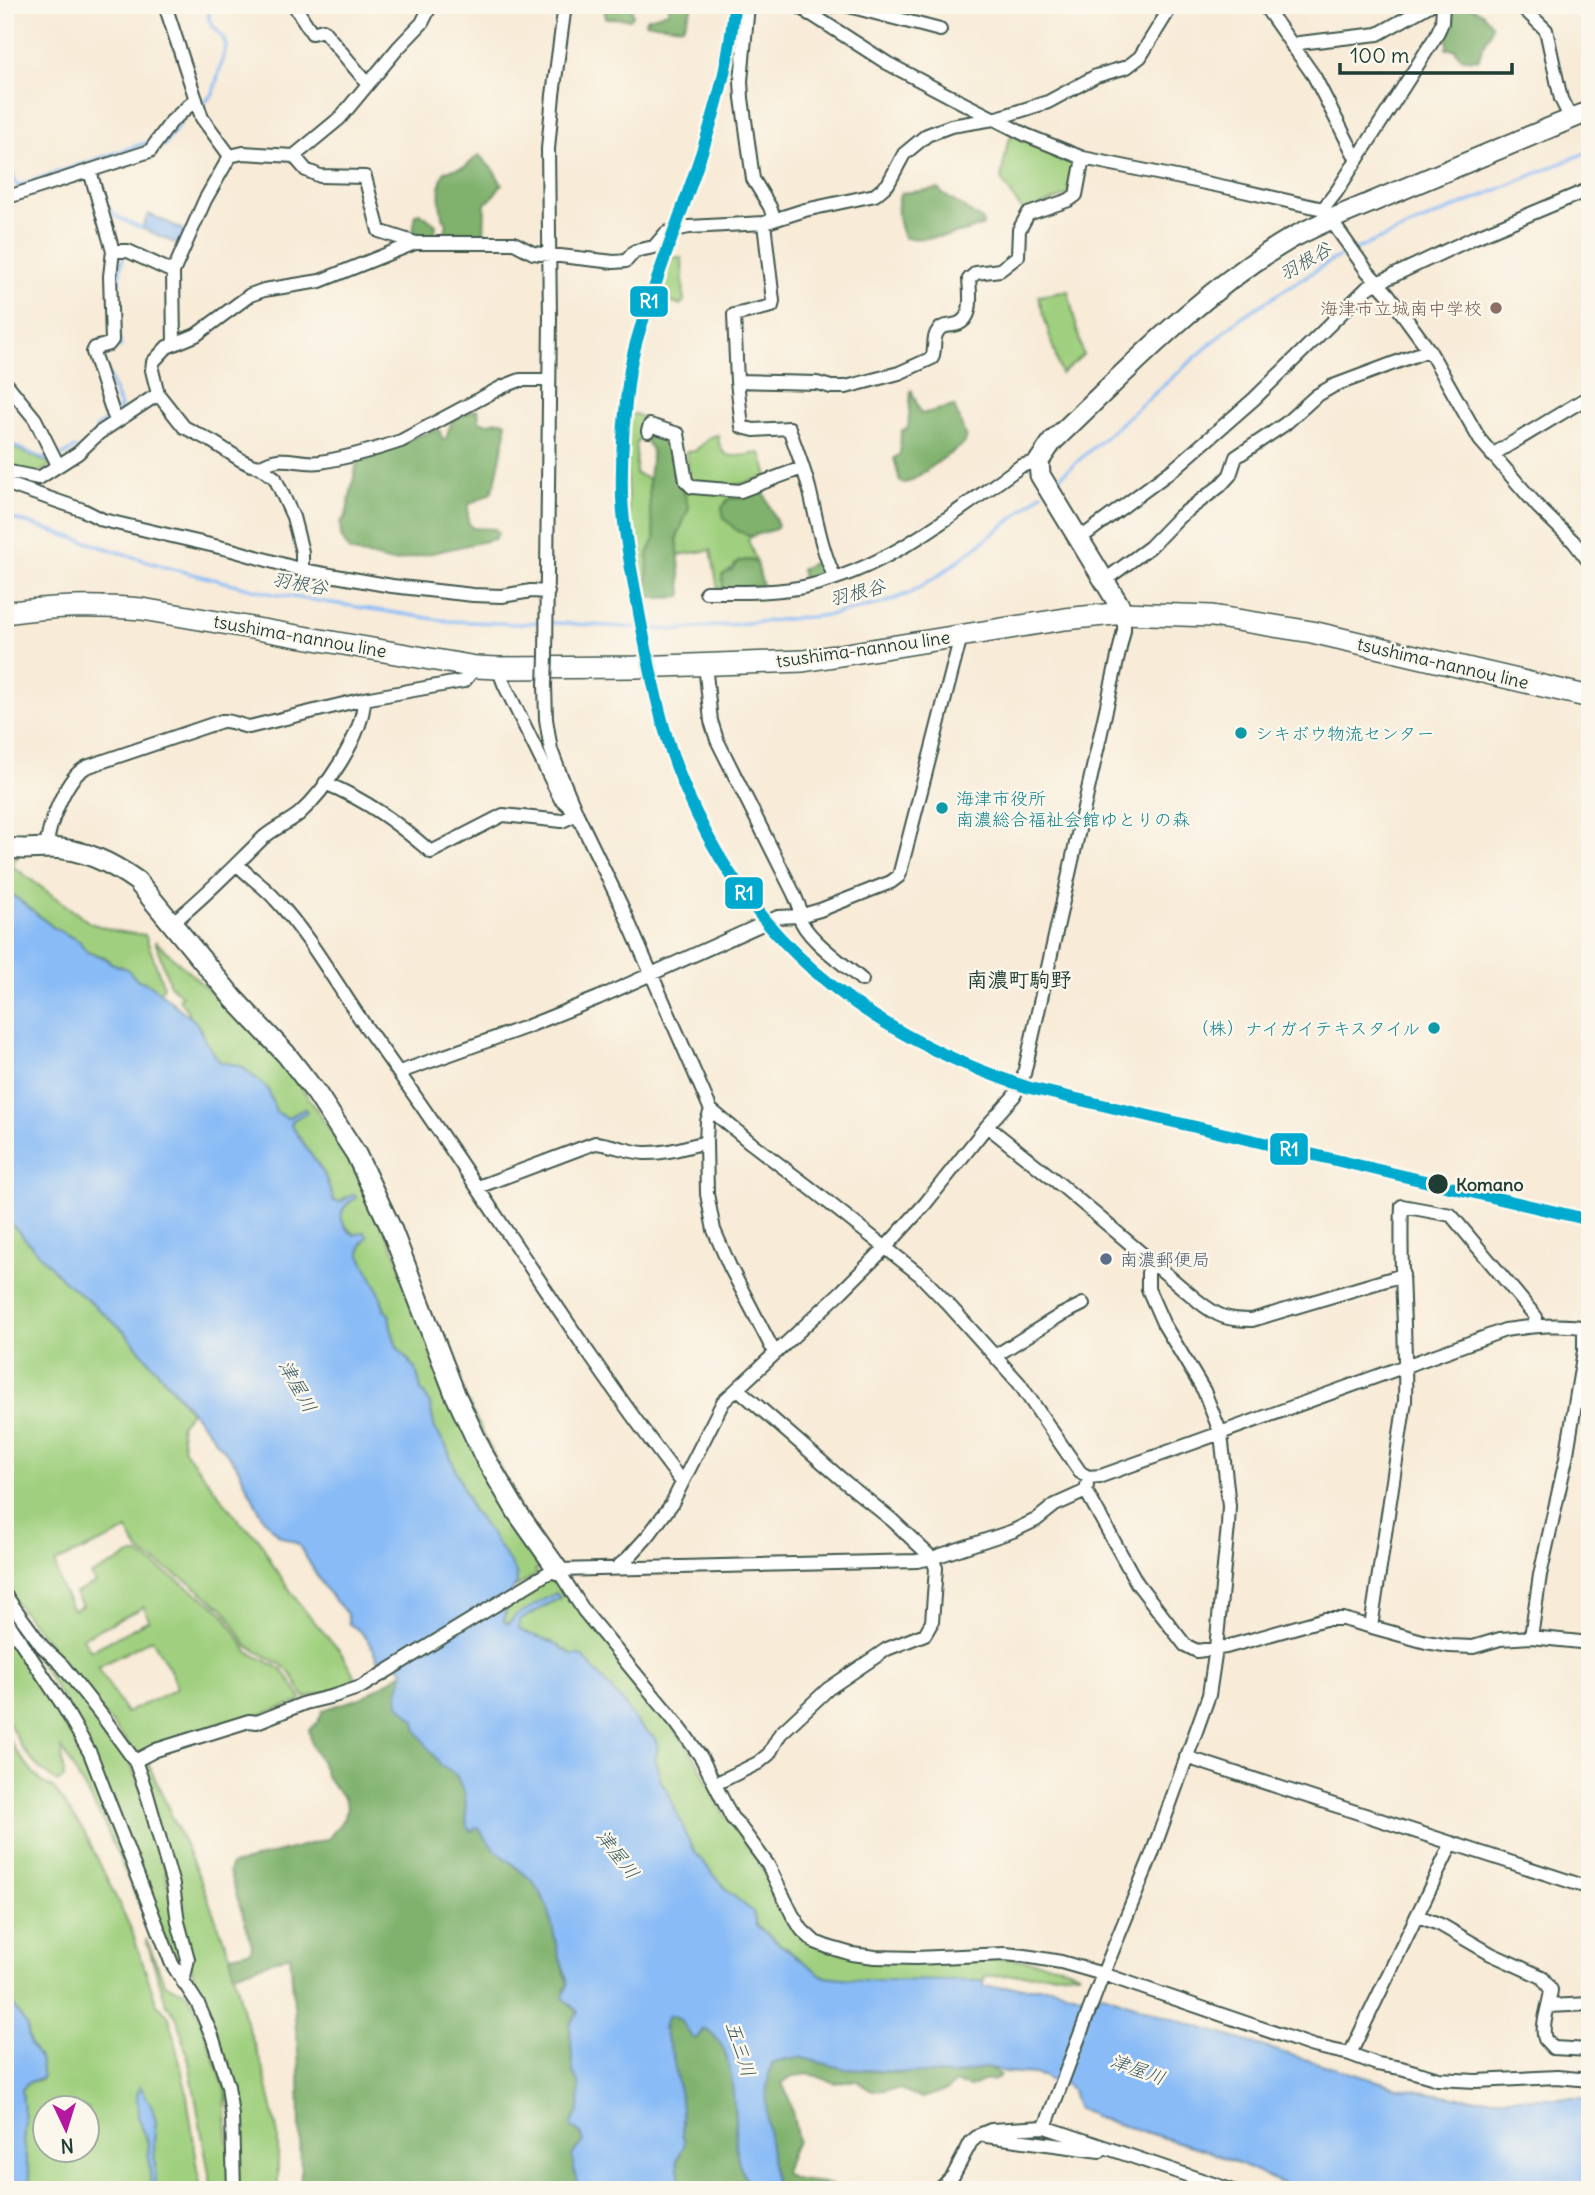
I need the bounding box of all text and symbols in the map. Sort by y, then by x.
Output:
scale bar [1340,32,1511,76]
text: 100 m [1350,42,1409,69]
water label: 羽根谷 [1274,236,1337,286]
line badge: R1 [629,285,669,318]
text: R1 [639,289,659,313]
place label: 海津市立城南中学校 [1320,297,1482,320]
marker: 海津市立城南中学校 [1488,300,1504,316]
water label: 羽根谷 [270,566,331,600]
water label: 羽根谷 [826,573,889,611]
street label: tsushima-nannou line [212,609,388,663]
street label: tsushima-nannou line [775,625,951,673]
street label: tsushima-nannou line [1355,632,1531,694]
place label: シキボウ物流センター [1255,722,1434,745]
marker: シキボウ物流センター [1233,725,1249,741]
place label: 海津市役所 南濃総合福祉会館ゆとりの森 [956,787,1190,831]
marker: 海津市役所 南濃総合福祉会館ゆとりの森 [934,800,950,816]
line badge: R1 [724,876,764,910]
text: R1 [734,881,754,905]
district label: 南濃町駒野 [967,966,1072,993]
place label: （株）ナイガイテキスタイル [1191,1017,1420,1040]
marker: （株）ナイガイテキスタイル [1426,1020,1442,1036]
line badge: R1 [1269,1132,1309,1166]
text: R1 [1279,1137,1299,1161]
marker: Komano [1426,1172,1450,1196]
place label: Komano [1456,1173,1524,1196]
place label: 南濃郵便局 [1120,1248,1210,1271]
marker: 南濃郵便局 [1098,1251,1114,1267]
water label: 津屋川 [274,1355,322,1417]
water label: 津屋川 [591,1824,645,1884]
water label: 五三川 [721,2018,761,2080]
water label: 津屋川 [1107,2048,1169,2090]
north arrow [32,2094,102,2164]
text: N [60,2134,75,2158]

